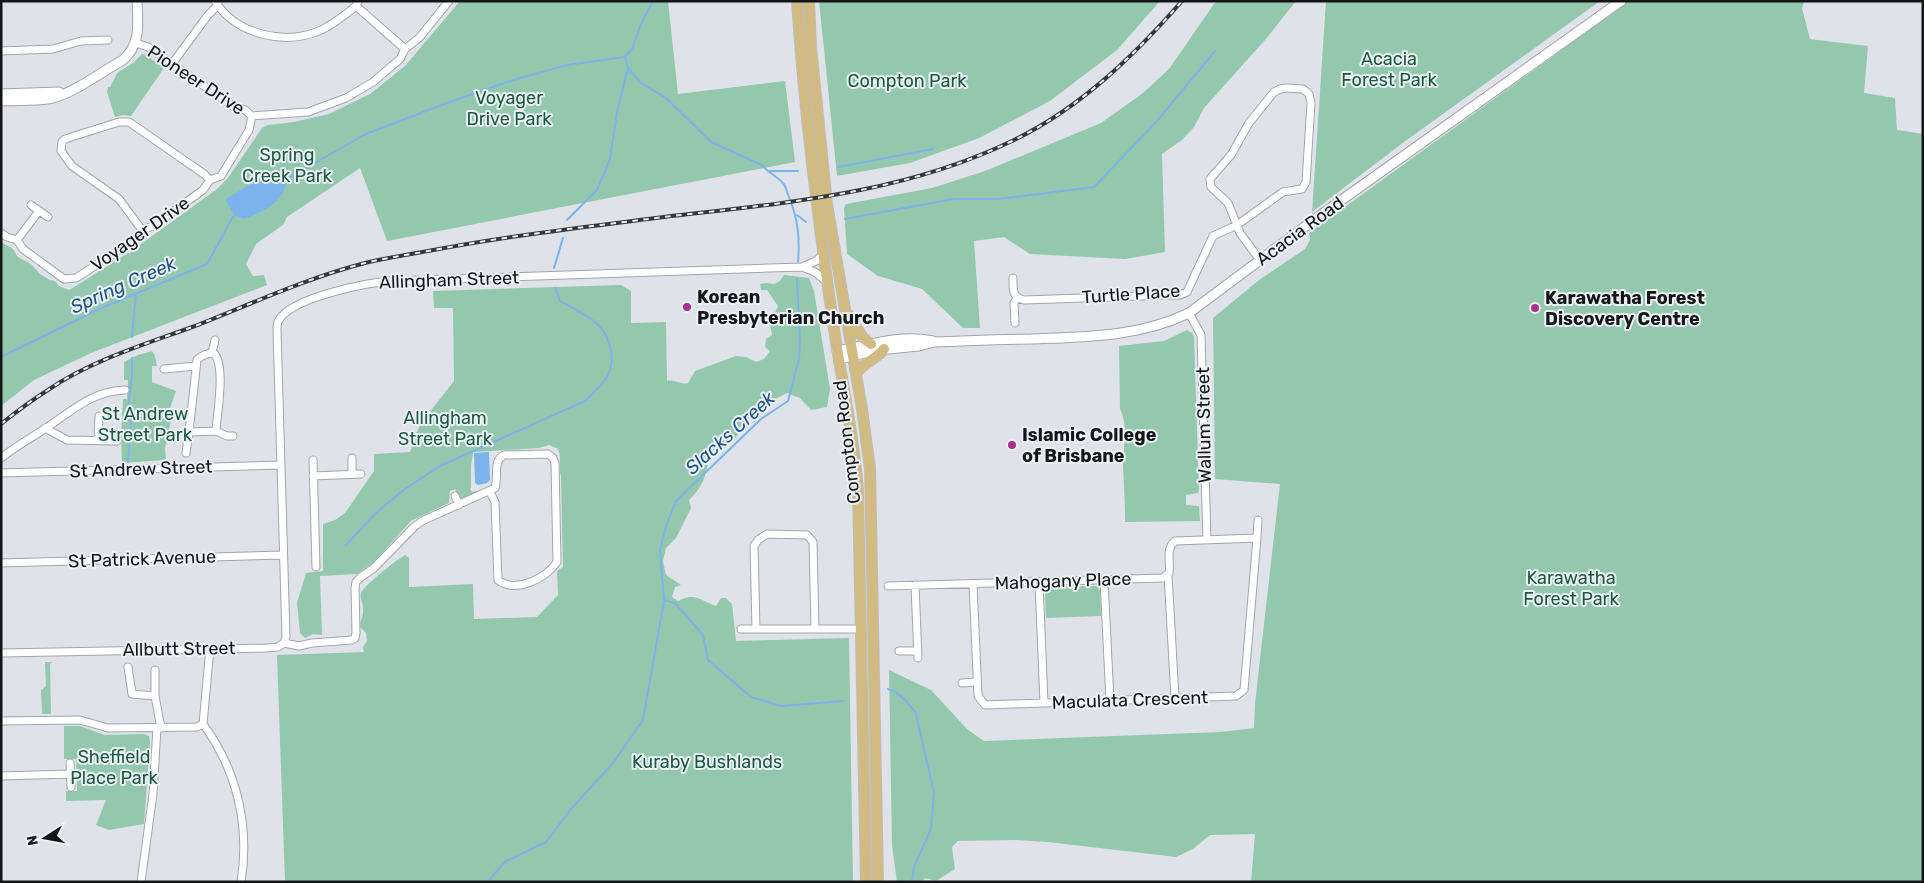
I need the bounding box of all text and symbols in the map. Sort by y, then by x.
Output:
street label: Pioneer Drive [143,40,249,120]
park label: Acacia Forest Park [1341,48,1437,91]
park label: Compton Park [847,70,967,92]
park label: Voyager Drive Park [466,87,552,130]
park label: Spring Creek Park [242,144,333,187]
street label: Voyager Drive [86,192,194,276]
street label: Acacia Road [1252,192,1348,270]
water label: Spring Creek [67,251,180,319]
street label: Allingham Street [379,267,519,293]
street label: Turtle Place [1081,280,1181,308]
place label: Korean Presbyterian Church [697,286,884,329]
place label: Karawatha Forest Discovery Centre [1545,287,1705,330]
marker: Korean Presbyterian Church [681,301,693,313]
marker: Karawatha Forest Discovery Centre [1529,302,1541,314]
street label: Wallum Street [1192,367,1216,483]
street label: Compton Road [829,379,865,505]
water label: Slacks Creek [680,387,780,479]
park label: St Andrew Street Park [98,403,193,446]
park label: Allingham Street Park [398,407,493,450]
place label: Islamic College of Brisbane [1022,424,1157,467]
marker: Islamic College of Brisbane [1006,439,1018,451]
street label: St Andrew Street [69,456,213,482]
street label: St Patrick Avenue [68,545,216,573]
park label: Karawatha Forest Park [1523,567,1619,610]
street label: Mahogany Place [994,568,1132,594]
street label: Allbutt Street [122,637,236,661]
street label: Maculata Crescent [1051,686,1209,714]
park label: Sheffield Place Park [70,746,159,789]
park label: Kuraby Bushlands [632,751,782,773]
north arrow [20,813,70,863]
text: N [23,834,42,847]

